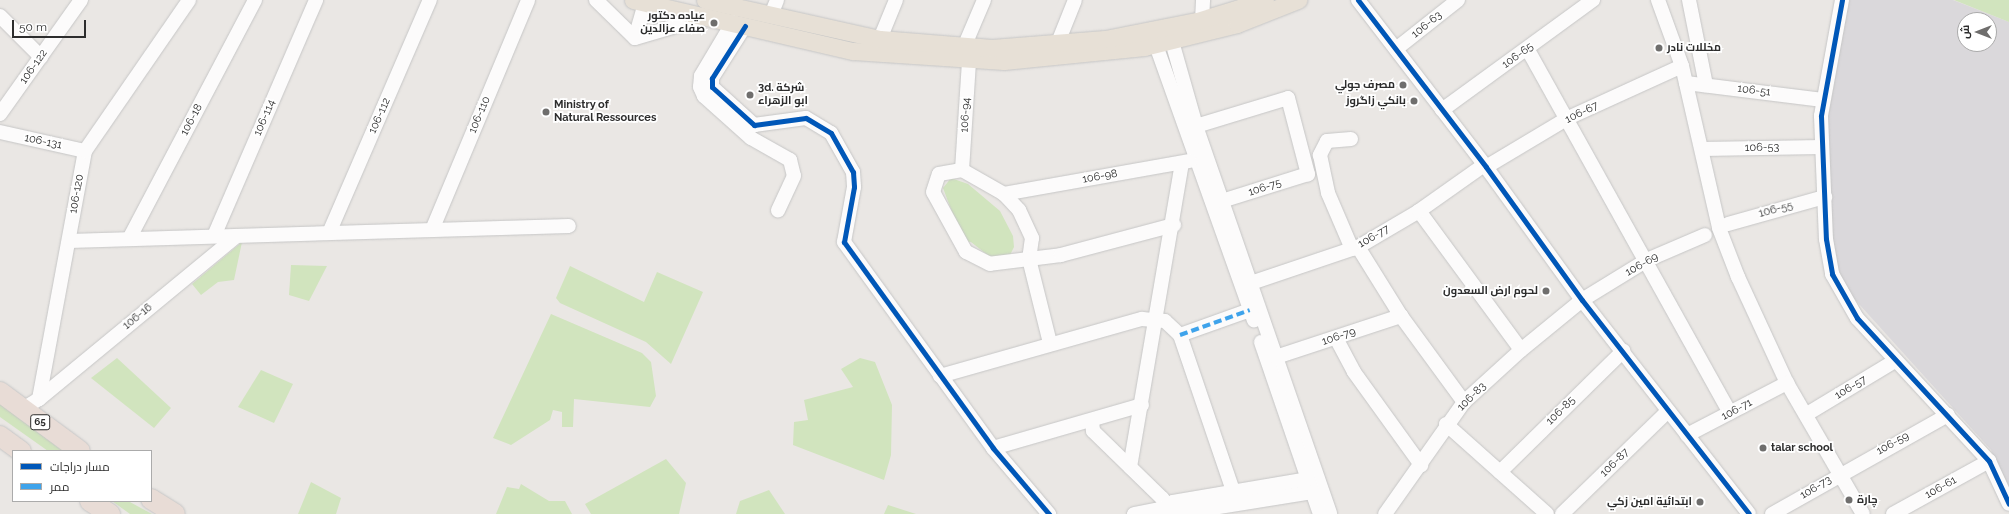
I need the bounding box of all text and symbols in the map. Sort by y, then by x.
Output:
street label: 106-63 [1409,9,1445,41]
place label: عياده دكتور صفاء عزالدين [640,10,705,36]
scale bar [14,12,88,38]
north arrow [1957,12,1997,52]
marker: عياده دكتور صفاء عزالدين [708,17,720,29]
text: 50 m [19,20,47,34]
text: ش [1959,25,1972,39]
street label: 106-65 [1500,40,1536,72]
place label: مخللات نادر [1667,41,1721,55]
marker: مخللات نادر [1654,43,1664,53]
street label: 106-122 [17,47,51,87]
place label: مصرف جولي [1335,78,1395,92]
marker: مصرف جولي [1398,80,1408,90]
place label: 3d. شركة ابو الزهراء [758,82,808,108]
street label: 106-51 [1737,82,1771,100]
marker: 3d. شركة ابو الزهراء [745,90,755,100]
place label: بانكي زاگروز [1346,94,1406,108]
street label: 106-110 [466,95,494,135]
street label: 106-112 [366,96,394,136]
marker: بانكي زاگروز [1409,96,1419,106]
street label: 106-94 [958,97,974,133]
street label: 106-114 [251,98,279,138]
place label: Ministry of Natural Ressources [554,99,657,125]
street label: 106-67 [1563,99,1601,127]
street label: 106-18 [178,102,206,138]
marker: Ministry of Natural Ressources [541,107,551,117]
street label: 106-131 [23,132,63,152]
street label: 106-53 [1745,141,1779,155]
street label: 106-98 [1081,167,1119,187]
street label: 106-120 [67,173,87,215]
street label: 106-75 [1247,176,1283,200]
street label: 106-55 [1758,199,1794,221]
street label: 106-77 [1356,223,1392,251]
street label: 106-69 [1623,251,1661,279]
place label: لحوم ارض السعدون [1443,284,1538,298]
marker: لحوم ارض السعدون [1541,286,1551,296]
street label: 106-16 [121,301,155,333]
street label: 106-79 [1321,325,1357,349]
street label: 106-57 [1833,373,1869,403]
street label: 106-83 [1455,380,1489,414]
street label: 106-85 [1544,394,1578,428]
street label: 106-71 [1719,396,1755,424]
road number: 65 [30,414,50,430]
street label: 106-59 [1874,430,1912,458]
place label: talar school [1771,441,1833,455]
marker: talar school [1758,443,1768,453]
street label: 106-87 [1598,446,1632,480]
legend [12,450,152,502]
text: مسار دراجات [50,460,110,474]
street label: 106-73 [1798,474,1834,502]
street label: 106-61 [1923,474,1959,502]
text: ممر [50,480,69,494]
place label: چارة [1857,493,1878,507]
place label: ابتدائية امين زكي [1607,495,1692,509]
marker: چارة [1844,495,1854,505]
marker: ابتدائية امين زكي [1695,497,1705,507]

